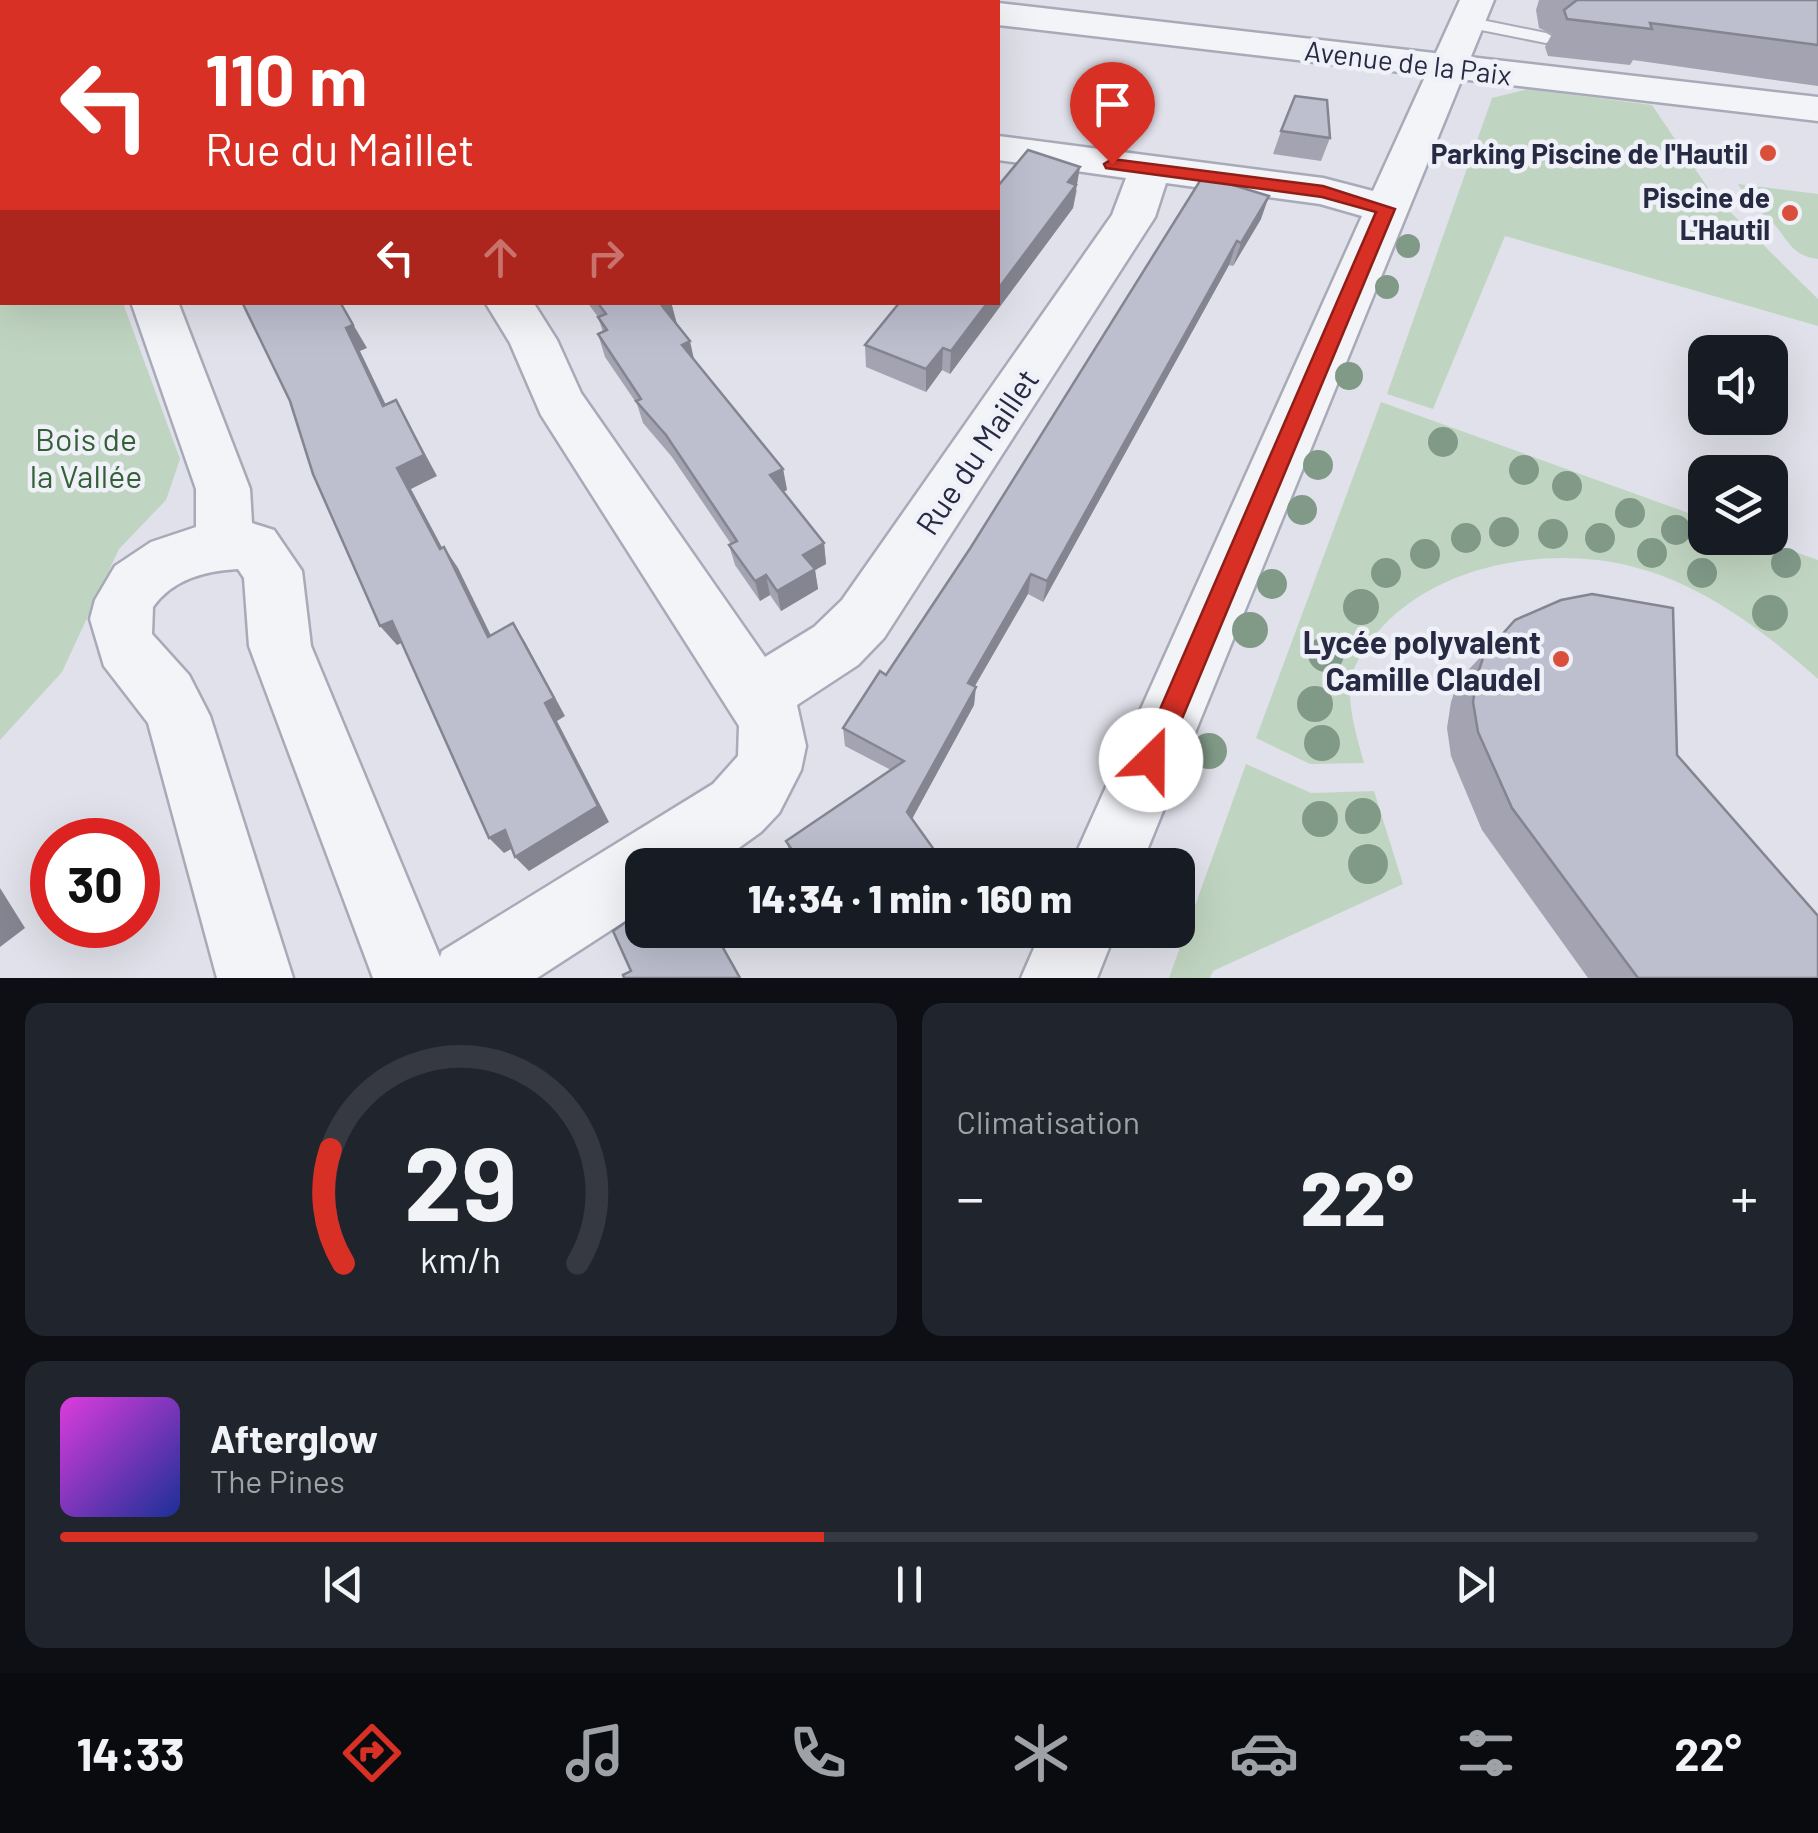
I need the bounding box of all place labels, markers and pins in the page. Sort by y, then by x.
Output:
pin [1070,62,1155,165]
place label: Parking Piscine de l'Hautil [1431,136,1748,170]
marker: Parking Piscine de l'Hautil [1757,142,1779,164]
place label: Piscine de L'Hautil [1643,180,1770,246]
marker: Piscine de L'Hautil [1779,202,1801,224]
place label: Lycée polyvalent Camille Claudel [1303,622,1541,697]
marker: Lycée polyvalent Camille Claudel [1550,648,1572,670]

